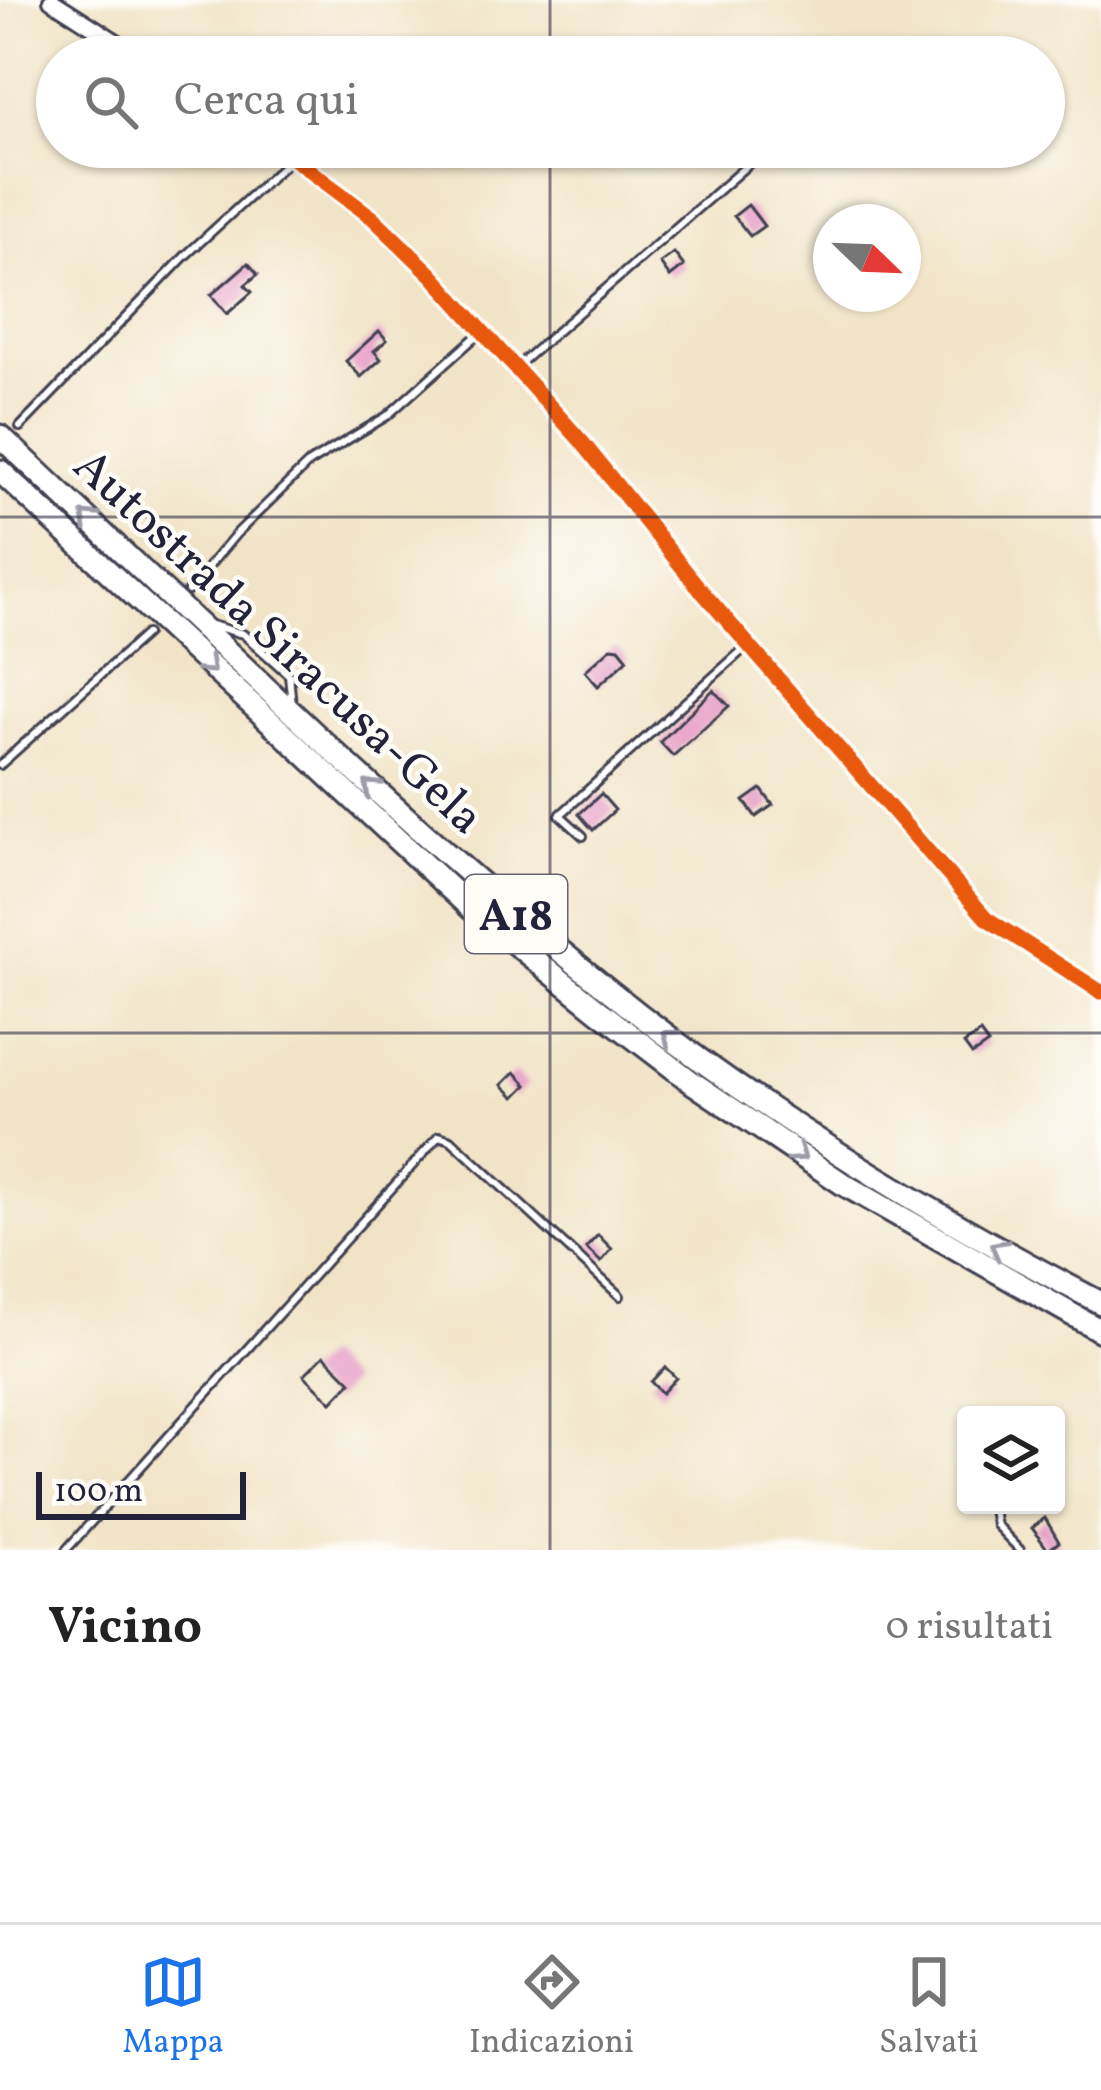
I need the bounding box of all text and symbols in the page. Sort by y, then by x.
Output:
search box [36,36,1065,168]
icon: search [78,69,144,135]
text: Cerca qui [174,71,359,134]
north arrow [813,204,921,312]
street label: Autostrada Siracusa-Gela [57,435,497,852]
one-way arrow [80,511,102,533]
one-way arrow [194,652,215,674]
one-way arrow [364,779,385,801]
road number: A18 [465,875,567,953]
one-way arrow [662,1030,684,1051]
one-way arrow [786,1140,808,1162]
one-way arrow [989,1239,1010,1262]
map controls [957,1406,1065,1514]
button: layers [957,1406,1065,1514]
scale bar [36,1466,246,1519]
text: 100 m [54,1470,143,1516]
text: Vicino [48,1593,202,1664]
text: 0 risultati [885,1601,1053,1655]
tab: Mappa [123,1949,224,2067]
tab: Indicazioni [469,1949,634,2067]
tab: Salvati [879,1949,978,2067]

